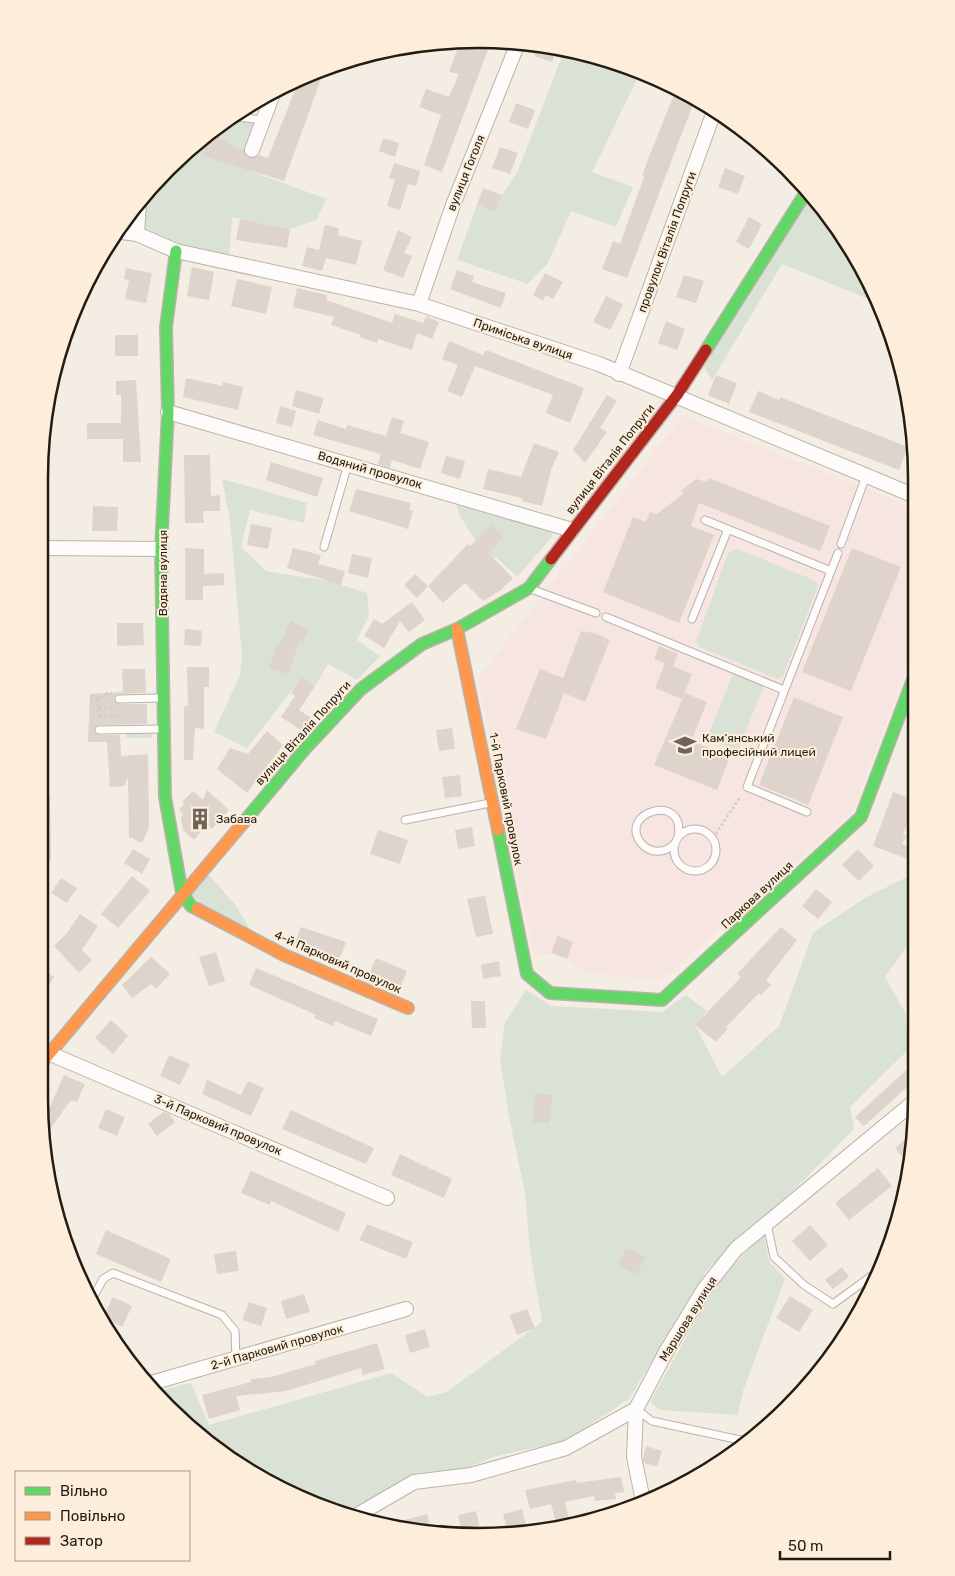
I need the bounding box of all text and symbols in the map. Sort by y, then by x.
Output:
street label: вулиця Гоголя [444,133,488,213]
street label: провулок Віталія Попруги [635,170,699,314]
street label: Приміська вулиця [472,315,574,363]
street label: вулиця Віталія Попруги [563,401,657,517]
street label: Водяний провулок [316,448,424,492]
street label: Водяна вулиця [156,530,170,616]
street label: вулиця Віталія Попруги [252,678,354,788]
street label: 1-й Парковий провулок [486,731,526,867]
place label: Кам’янський професійний лицей [702,731,816,759]
school or university icon: Кам’янський професійний лицей [672,732,698,758]
building icon: Забава [187,806,213,832]
place label: Забава [216,812,257,826]
street label: Паркова вулиця [718,858,796,932]
street label: 4-й Парковий провулок [272,928,404,997]
street label: 3-й Парковий провулок [152,1092,284,1158]
street label: Маршова вулиця [656,1274,720,1364]
street label: 2-й Парковий провулок [209,1321,345,1373]
legend [15,1471,190,1561]
text: Вільно [60,1482,108,1500]
text: Повільно [60,1507,125,1525]
scale bar [780,1528,890,1560]
text: Затор [60,1532,103,1550]
text: 50 m [788,1537,823,1555]

